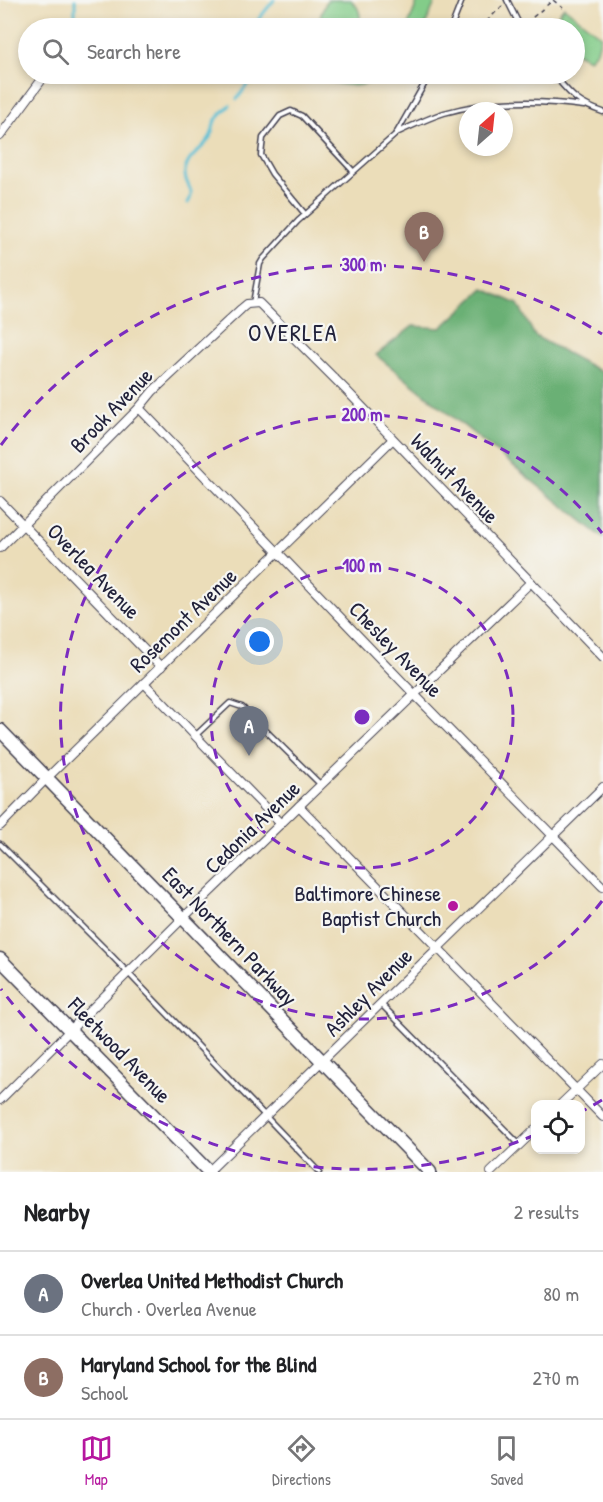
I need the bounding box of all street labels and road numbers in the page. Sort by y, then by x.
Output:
street label: Brook Avenue [63,361,159,459]
street label: Walnut Avenue [404,426,506,530]
street label: Overlea Avenue [41,517,147,626]
street label: Rosemont Avenue [123,561,243,679]
street label: Chesley Avenue [342,594,450,704]
street label: Cedonia Avenue [197,773,307,880]
street label: East Northern Parkway [156,860,304,1012]
street label: Ashley Avenue [317,941,419,1043]
street label: Fleetwood Avenue [61,990,178,1110]

